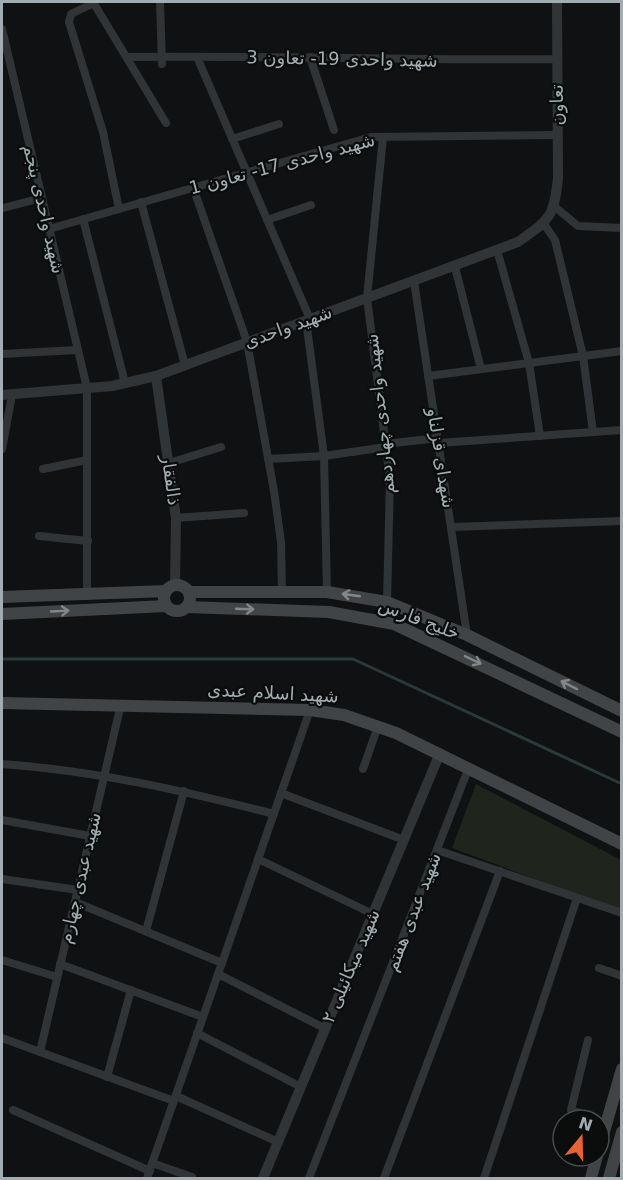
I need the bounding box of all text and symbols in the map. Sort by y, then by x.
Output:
street label: شهید واحدی 19- تعاون 3 [246,46,438,72]
street label: تعاون [546,84,568,126]
street label: شهید واحدی 17- تعاون 1 [187,129,377,199]
street label: شهید واحدی پنجم [18,142,70,276]
street label: شهید واحدی [241,301,335,353]
street label: شهید واحدی چهاردهم [361,333,399,495]
street label: شهدای قزلناو [422,405,460,510]
street label: ذالفقار [157,452,185,507]
one-way arrow [342,589,362,600]
street label: خلیج فارس [376,594,462,644]
one-way arrow [235,603,255,615]
one-way arrow [49,605,69,616]
one-way arrow [464,655,482,667]
street label: شهید اسلام عبدی [207,679,339,707]
one-way arrow [561,679,579,690]
street label: شهید عبدی چهارم [54,810,106,946]
street label: شهید عبدی هفتم [380,850,446,974]
street label: شهید میکائیلی ۲ [317,906,385,1026]
north arrow [551,1108,611,1168]
text: N [576,1113,595,1135]

